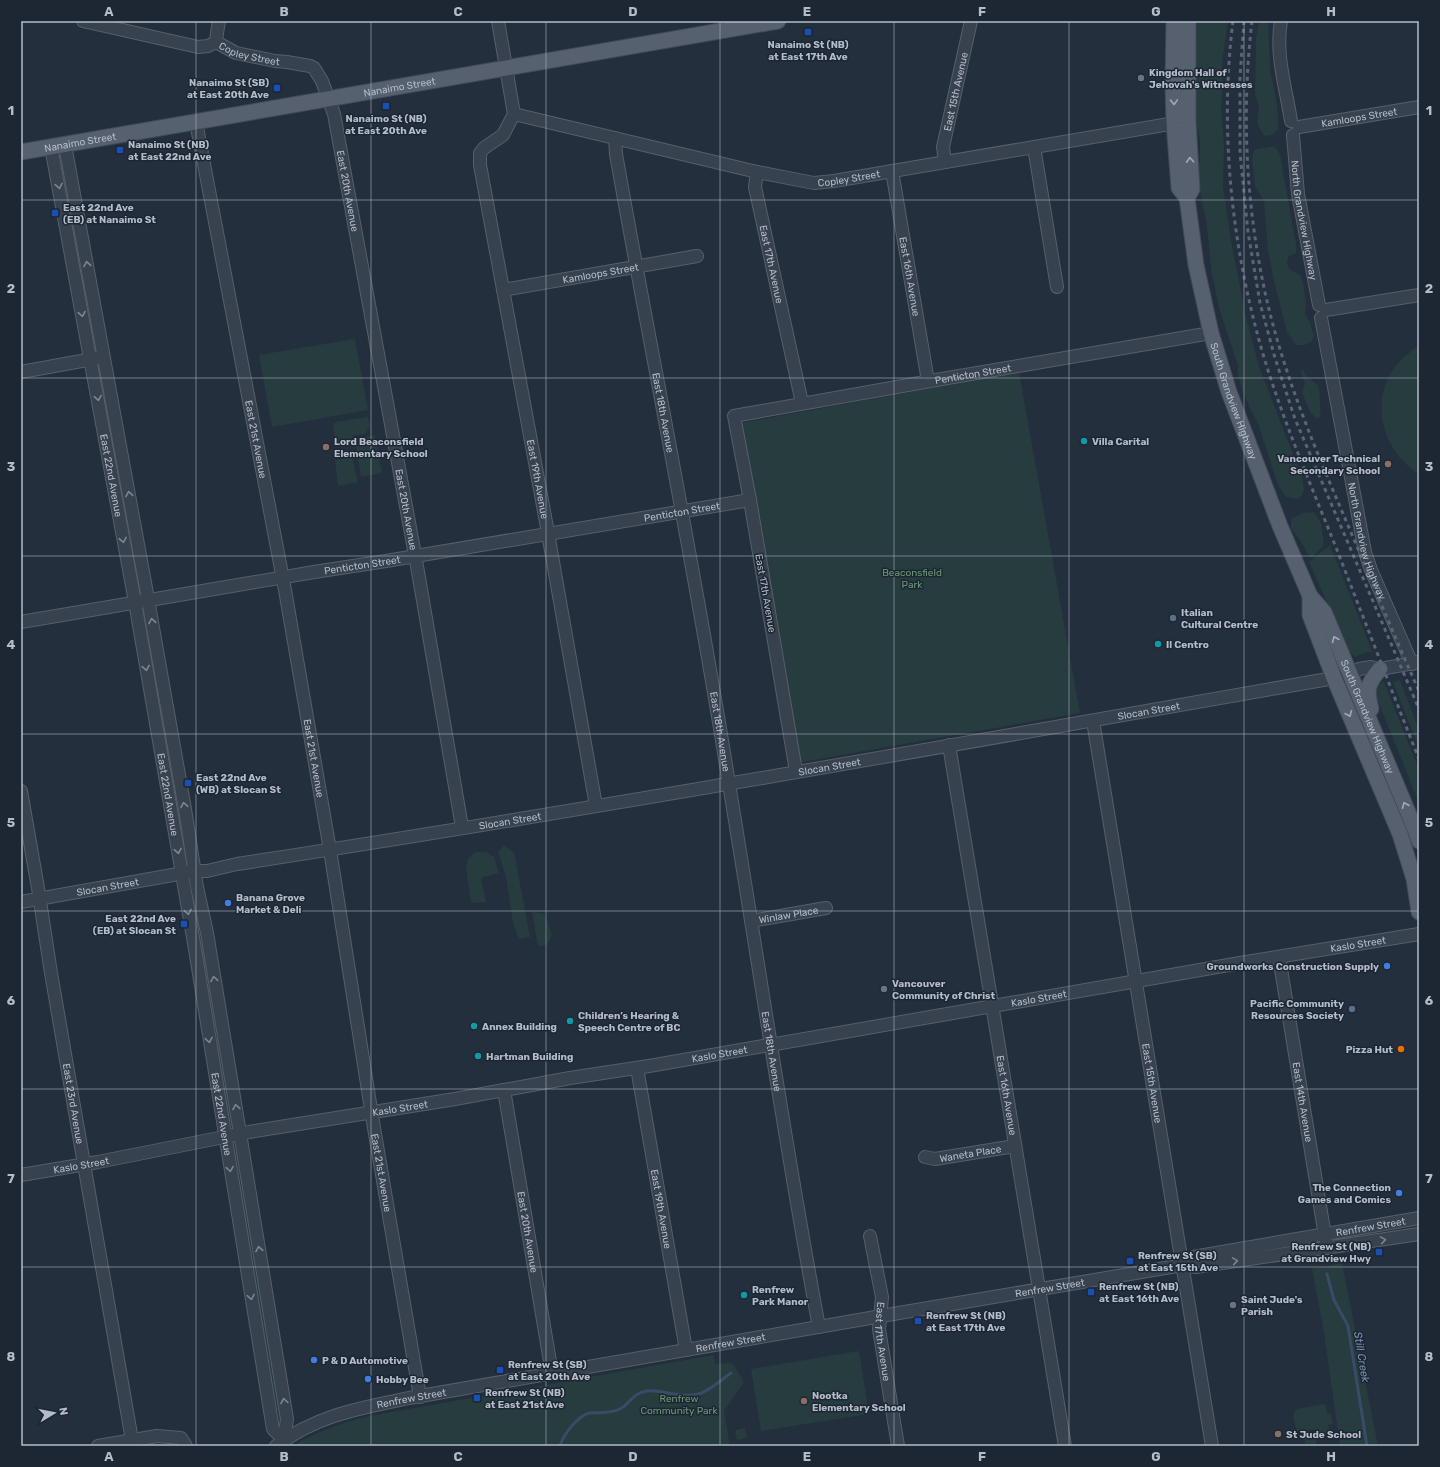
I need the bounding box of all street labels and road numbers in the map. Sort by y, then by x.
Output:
street label: Copley Street [217,40,280,68]
street label: East 15th Avenue [942,51,971,132]
street label: Nanaimo Street [363,75,436,100]
street label: Kamloops Street [1320,106,1398,130]
street label: Nanaimo Street [44,131,117,155]
street label: East 20th Avenue [334,149,361,233]
street label: North Grandview Highway [1288,160,1319,282]
street label: Copley Street [817,168,881,190]
street label: East 17th Avenue [756,224,785,305]
street label: East 16th Avenue [896,236,922,318]
street label: Kamloops Street [562,261,640,286]
street label: South Grandview Highway [1207,342,1259,462]
street label: Penticton Street [934,362,1012,387]
street label: East 18th Avenue [649,372,676,454]
street label: East 21st Avenue [242,399,269,480]
street label: East 22nd Avenue [97,433,124,518]
street label: East 19th Avenue [524,439,550,520]
street label: East 20th Avenue [392,468,419,552]
street label: North Grandview Highway [1345,482,1388,602]
street label: Penticton Street [643,500,721,525]
street label: East 17th Avenue [752,553,778,634]
street label: Penticton Street [323,554,401,577]
street label: South Grandview Highway [1338,658,1396,776]
street label: East 18th Avenue [707,691,732,773]
street label: Slocan Street [1117,700,1181,723]
street label: East 21st Avenue [300,718,326,799]
street label: East 22nd Avenue [154,752,180,837]
street label: Slocan Street [798,756,862,779]
street label: Slocan Street [478,810,542,833]
street label: Slocan Street [76,876,140,899]
street label: Winlaw Place [758,904,820,927]
street label: Kaslo Street [1330,934,1387,955]
street label: Kaslo Street [1010,988,1068,1010]
street label: East 18th Avenue [759,1011,783,1093]
street label: East 15th Avenue [1139,1043,1164,1124]
street label: Kaslo Street [691,1044,748,1065]
street label: East 16th Avenue [993,1055,1019,1137]
street label: East 14th Avenue [1289,1061,1314,1143]
street label: East 23rd Avenue [60,1062,86,1146]
street label: East 22nd Avenue [208,1072,234,1157]
street label: Kaslo Street [371,1098,429,1119]
street label: East 21st Avenue [368,1133,393,1213]
street label: Waneta Place [939,1143,1003,1165]
street label: Kaslo Street [53,1155,110,1176]
street label: East 19th Avenue [648,1168,673,1250]
street label: East 20th Avenue [514,1190,540,1274]
street label: Renfrew Street [1335,1215,1406,1239]
street label: Renfrew Street [1014,1277,1086,1300]
street label: East 17th Avenue [872,1301,892,1382]
street label: Renfrew Street [695,1331,766,1355]
street label: Renfrew Street [376,1387,447,1411]

